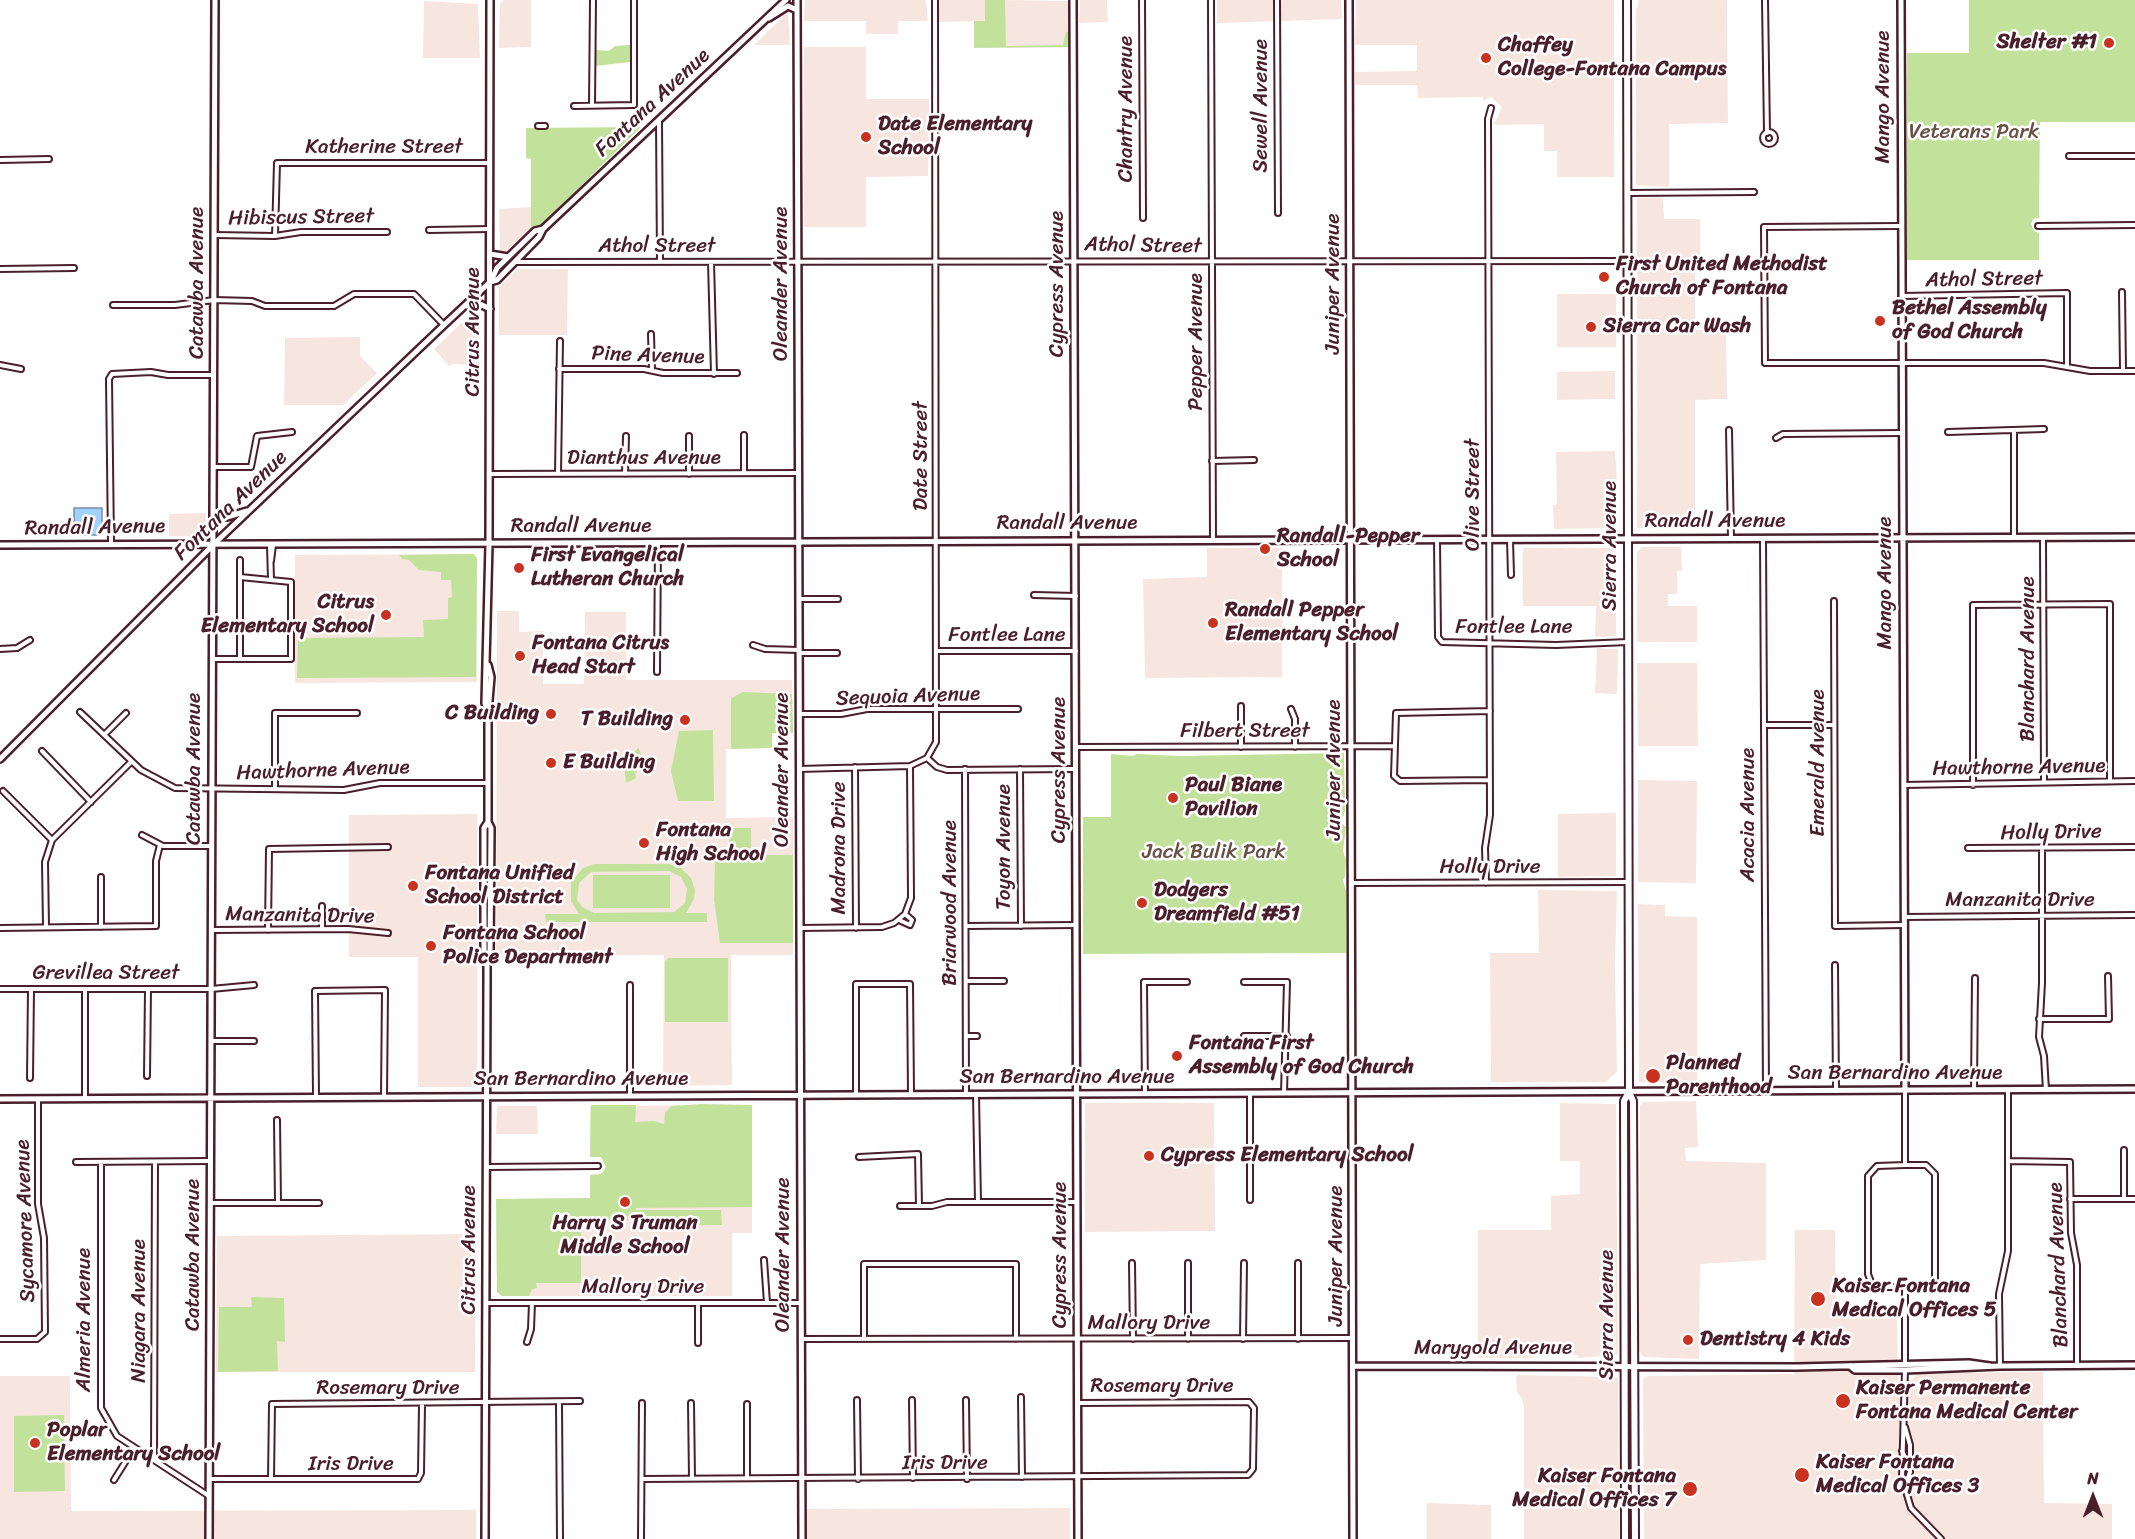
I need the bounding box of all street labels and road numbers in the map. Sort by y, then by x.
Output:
street label: Mango Avenue [1871,31,1897,163]
street label: Chantry Avenue [1114,36,1140,182]
street label: Sewell Avenue [1249,39,1275,173]
street label: Fontana Avenue [590,43,716,163]
street label: Katherine Street [305,135,463,161]
street label: Hibiscus Street [228,204,374,232]
street label: Catawba Avenue [185,207,211,359]
street label: Oleander Avenue [769,207,795,361]
street label: Cypress Avenue [1045,211,1071,357]
street label: Juniper Avenue [1321,214,1347,354]
street label: Athol Street [1084,232,1202,260]
street label: Athol Street [598,234,716,260]
street label: Athol Street [1925,266,2043,294]
street label: Citrus Avenue [461,267,487,397]
street label: Pepper Avenue [1184,273,1210,411]
street label: Pine Avenue [591,341,705,371]
street label: Date Street [909,401,935,511]
street label: Olive Street [1461,439,1487,551]
street label: Fontana Avenue [169,446,293,566]
street label: Dianthus Avenue [567,446,721,472]
street label: Sierra Avenue [1598,481,1624,611]
street label: Randall Avenue [1645,509,1785,535]
street label: Randall Avenue [997,511,1137,537]
street label: Randall Avenue [24,514,166,542]
street label: Randall Avenue [511,514,651,540]
street label: Mango Avenue [1873,517,1899,649]
street label: Blanchard Avenue [2016,576,2042,742]
street label: Fontlee Lane [1455,615,1573,641]
street label: Fontlee Lane [948,623,1066,649]
street label: Sequoia Avenue [835,682,981,712]
street label: Emerald Avenue [1806,689,1832,837]
street label: Catawba Avenue [182,693,208,845]
street label: Oleander Avenue [770,693,796,847]
street label: Cypress Avenue [1047,697,1073,843]
street label: Juniper Avenue [1322,700,1348,840]
street label: Filbert Street [1180,719,1310,745]
street label: Acacia Avenue [1736,748,1762,882]
street label: Hawthorne Avenue [1932,754,2106,782]
street label: Hawthorne Avenue [236,755,410,787]
street label: Madrona Drive [827,782,853,914]
street label: Toyon Avenue [992,784,1018,910]
street label: Briarwood Avenue [938,820,964,986]
street label: Holly Drive [2000,820,2102,846]
street label: Holly Drive [1439,855,1541,881]
street label: Manzanita Drive [1945,888,2095,914]
street label: Manzanita Drive [225,902,375,930]
street label: Grevillea Street [32,961,180,987]
street label: San Bernardino Avenue [1788,1061,2002,1087]
street label: San Bernardino Avenue [960,1065,1174,1091]
street label: San Bernardino Avenue [474,1067,688,1093]
street label: Sycamore Avenue [11,1139,41,1303]
street label: Oleander Avenue [771,1178,797,1332]
street label: Catawba Avenue [181,1179,207,1331]
street label: Cypress Avenue [1048,1182,1074,1328]
street label: Blanchard Avenue [2044,1182,2074,1348]
street label: Citrus Avenue [457,1185,483,1315]
street label: Juniper Avenue [1324,1186,1350,1326]
street label: Niagara Avenue [127,1239,153,1383]
street label: Almeria Avenue [72,1248,98,1392]
street label: Sierra Avenue [1595,1250,1621,1380]
street label: Mallory Drive [582,1275,704,1301]
street label: Mallory Drive [1088,1311,1210,1337]
street label: Marygold Avenue [1414,1336,1572,1362]
street label: Rosemary Drive [1090,1374,1234,1400]
street label: Rosemary Drive [316,1376,460,1402]
street label: Iris Drive [902,1451,988,1477]
street label: Iris Drive [308,1452,394,1478]

